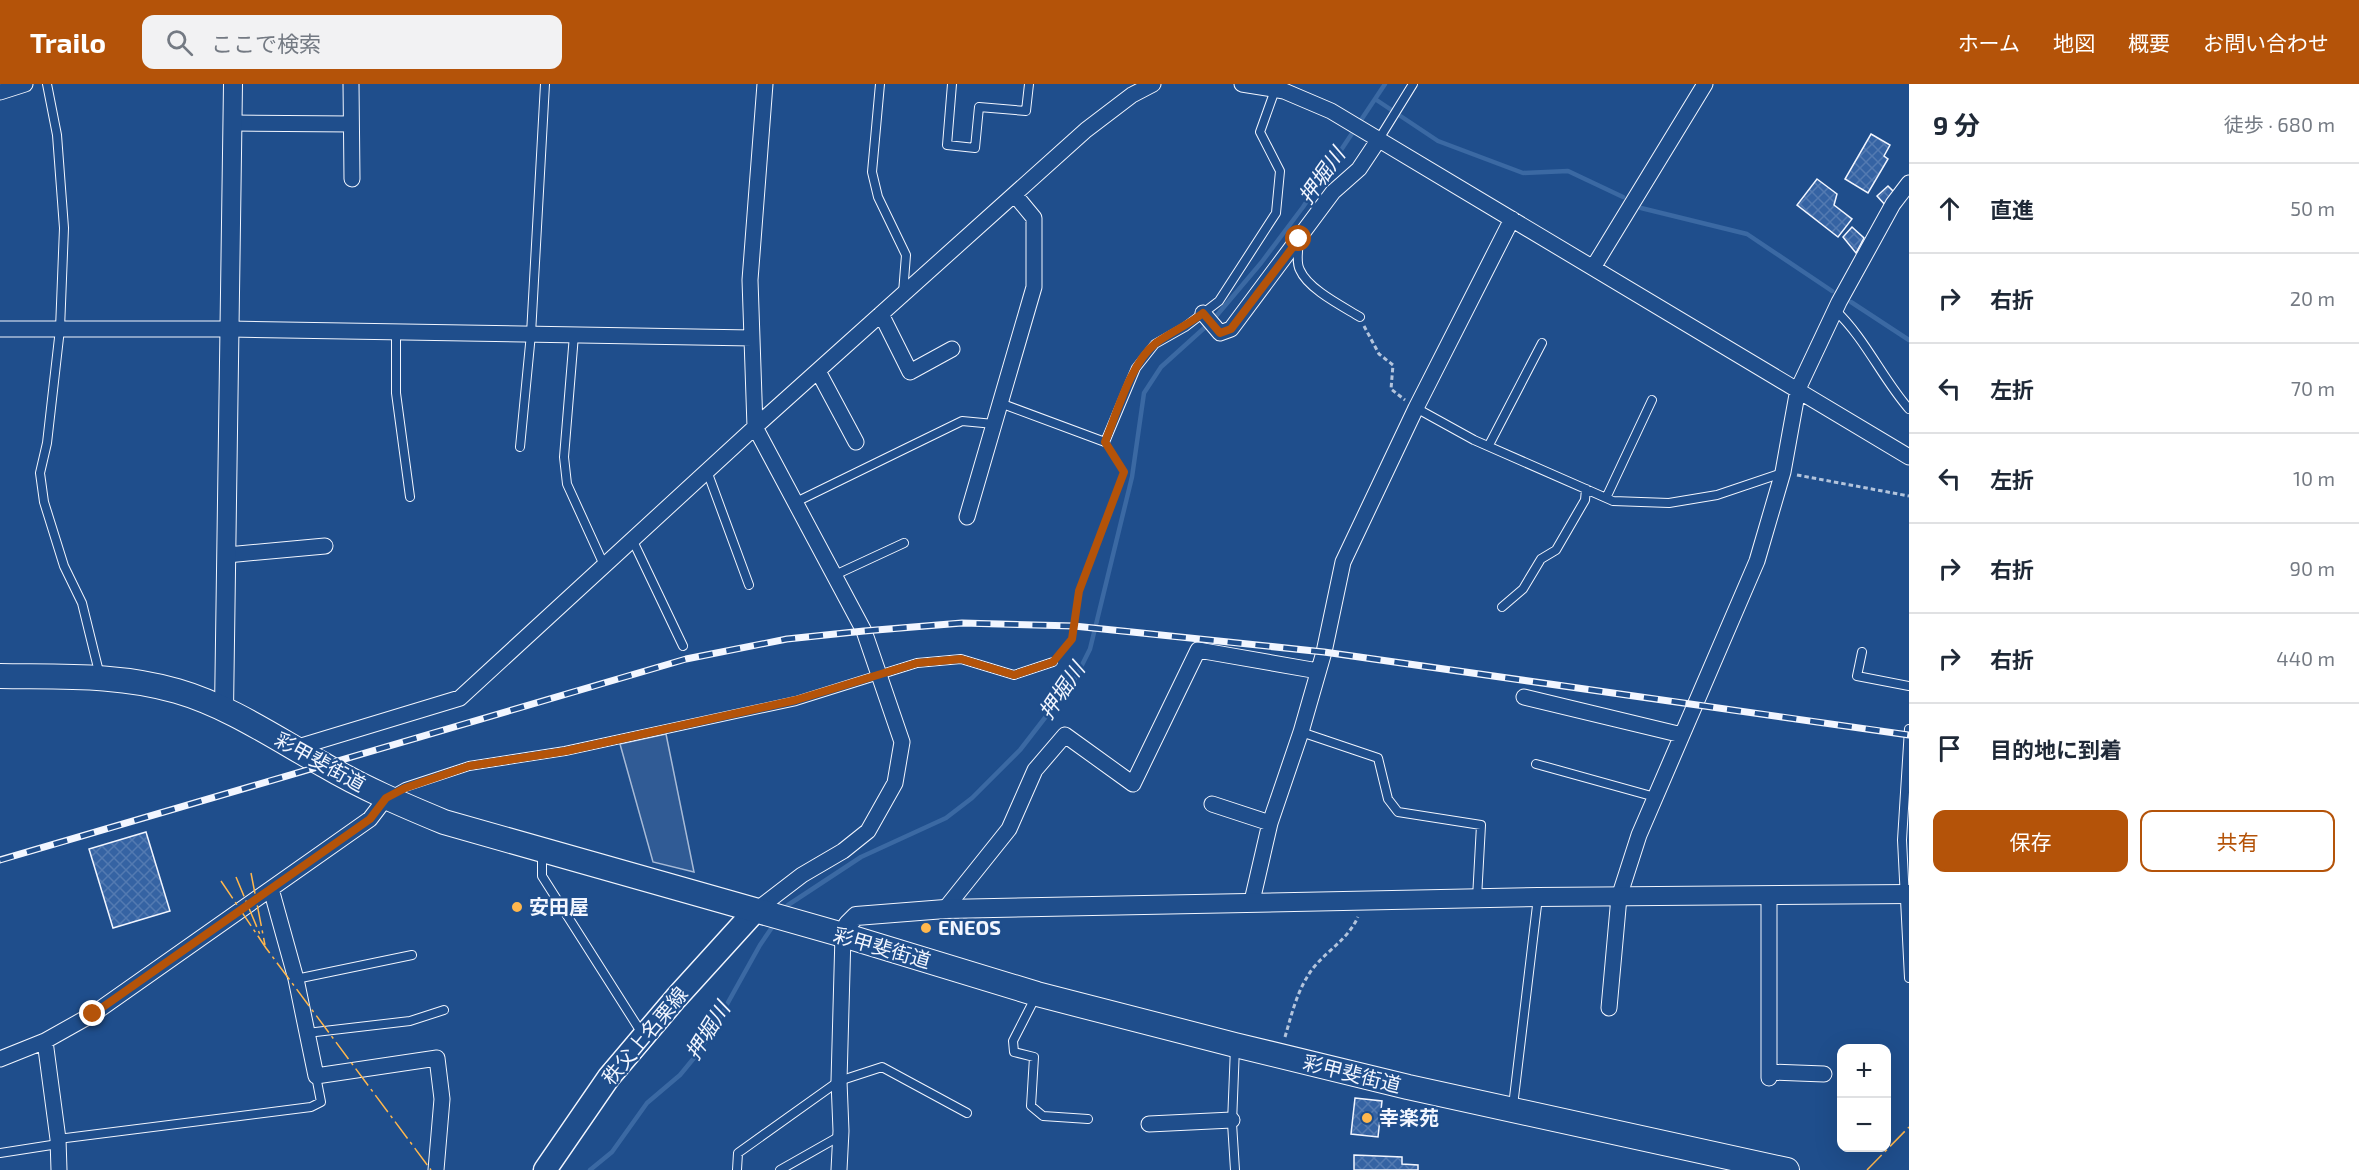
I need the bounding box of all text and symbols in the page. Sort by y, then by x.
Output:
search box [142,15,562,69]
text: Trailo [30,25,106,59]
icon: search [163,26,196,59]
text: ここで検索 [211,30,321,56]
text: ホーム [1958,30,2020,55]
text: 地図 [2053,30,2095,55]
text: 概要 [2128,30,2170,55]
text: お問い合わせ [2203,30,2329,55]
text: 9 分 [1933,109,1980,140]
text: 徒歩 · 680 m [2224,112,2335,136]
water label: 押堀川 [1292,141,1350,208]
icon: ahead [1933,192,1966,225]
text: 直進 [1990,196,2034,222]
text: 50 m [2290,196,2335,220]
route start [1285,225,1311,251]
icon: right [1933,282,1966,315]
text: 右折 [1990,286,2034,312]
text: 20 m [2290,286,2335,310]
icon: left [1933,372,1966,405]
text: 左折 [1990,376,2034,402]
text: 70 m [2291,376,2335,400]
icon: left [1933,462,1966,495]
text: 左折 [1990,466,2034,492]
text: 10 m [2293,466,2335,490]
icon: right [1933,552,1966,585]
text: 右折 [1990,556,2034,582]
text: 90 m [2290,556,2335,580]
icon: right [1933,642,1966,675]
text: 右折 [1990,646,2034,672]
text: 440 m [2276,646,2335,670]
water label: 押堀川 [1033,655,1090,723]
street label: 彩甲斐街道 [271,726,370,796]
icon: arrive [1933,732,1966,765]
text: 目的地に到着 [1990,736,2122,762]
button: 保存 [1933,810,2128,872]
button: 共有 [2140,810,2335,872]
place label: 安田屋 [529,894,589,918]
marker: 安田屋 [510,900,524,914]
place label: ENEOS [938,915,1001,939]
marker: ENEOS [919,921,933,935]
street label: 彩甲斐街道 [831,922,934,972]
street label: 秩父上名栗線 [596,982,692,1089]
water label: 押堀川 [679,995,735,1064]
route end [79,1000,105,1026]
map controls [1837,1044,1891,1152]
button: + [1837,1044,1891,1098]
street label: 彩甲斐街道 [1301,1049,1404,1097]
button: − [1837,1098,1891,1152]
place label: 幸楽苑 [1379,1105,1439,1129]
marker: 幸楽苑 [1360,1111,1374,1125]

